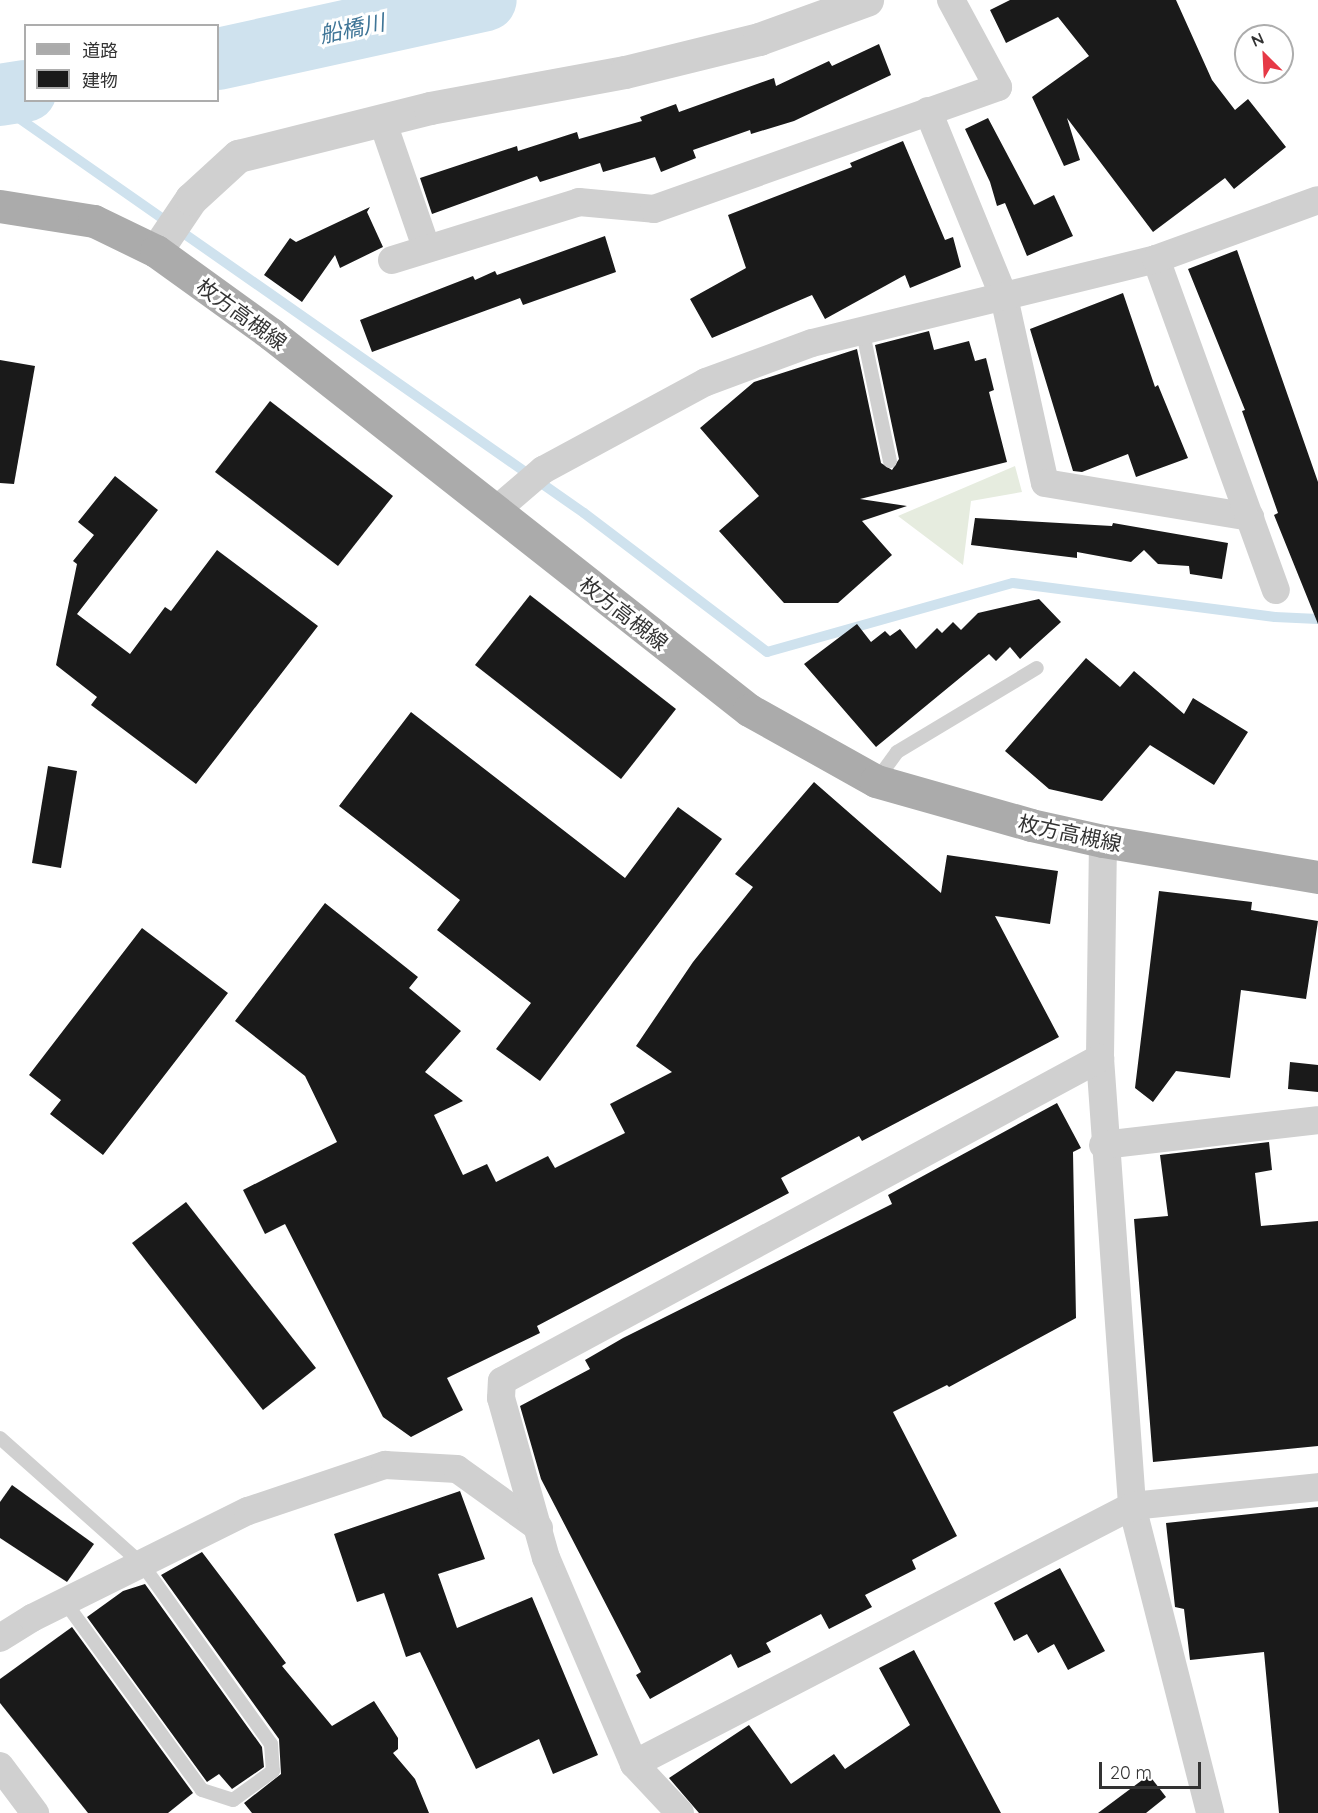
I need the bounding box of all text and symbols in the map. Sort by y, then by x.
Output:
water label: 船橋川 [317,9,387,49]
legend [24,24,219,102]
north arrow [1234,24,1294,84]
text: N [1248,28,1267,51]
text: 道路 [82,39,118,62]
text: 建物 [82,69,118,92]
street label: 枚方高槻線 [192,273,292,355]
street label: 枚方高槻線 [575,571,673,655]
street label: 枚方高槻線 [1016,810,1124,856]
scale bar [1102,1750,1204,1788]
text: 20 m [1110,1761,1152,1784]

